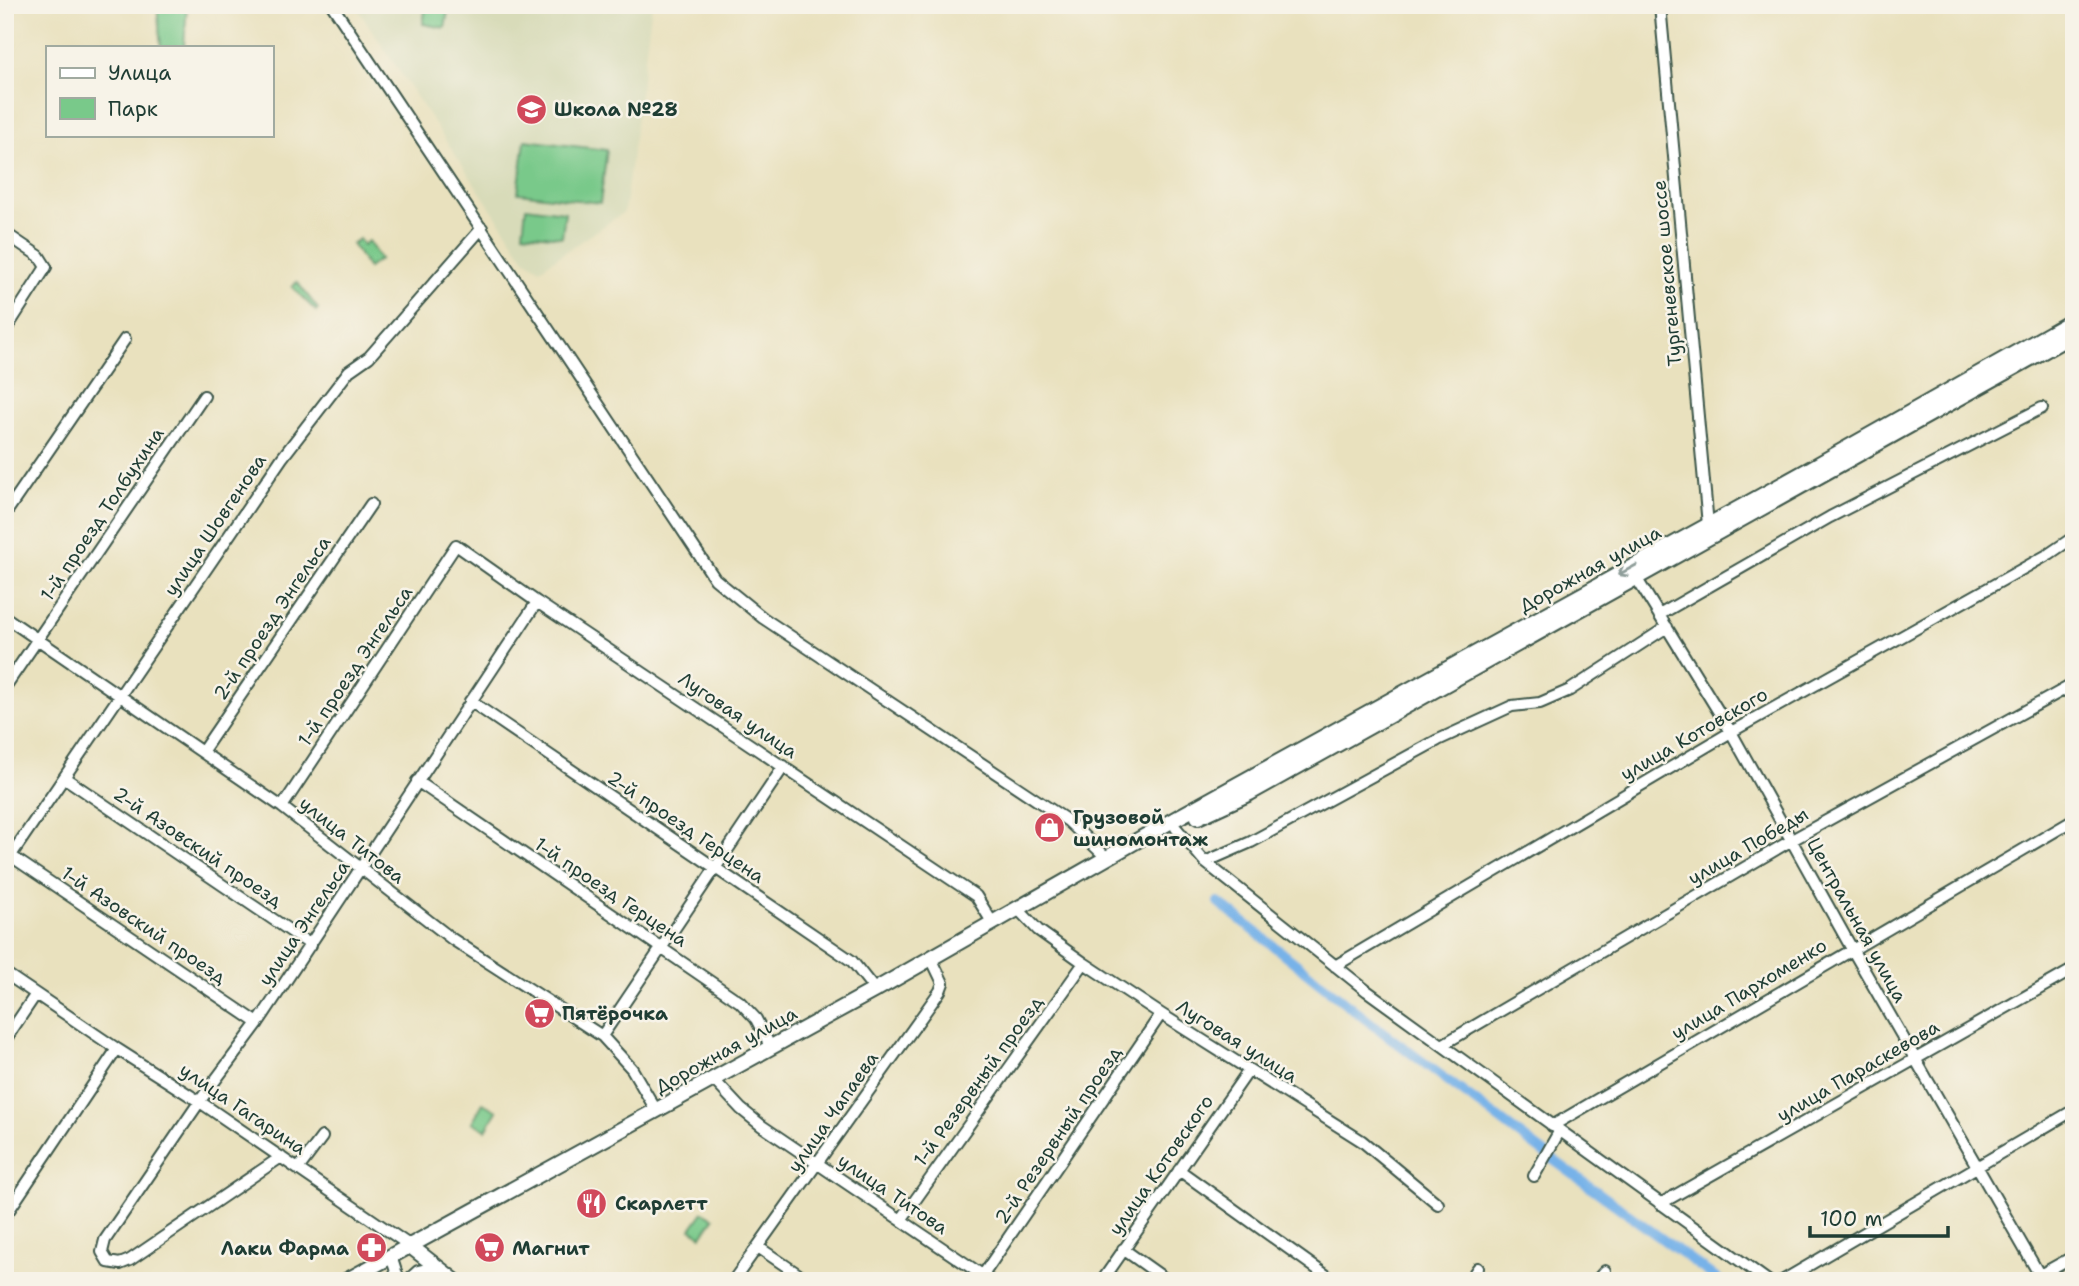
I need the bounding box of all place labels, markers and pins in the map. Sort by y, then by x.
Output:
school or university icon: Школа №28 [514,92,548,126]
place label: Школа №28 [554,97,678,122]
place label: Грузовой шиномонтаж [1073,805,1208,852]
shop icon: Грузовой шиномонтаж [1033,811,1067,845]
supermarket icon: Пятёрочка [522,996,556,1030]
place label: Пятёрочка [562,1001,668,1026]
restaurant icon: Скарлетт [575,1186,609,1220]
place label: Скарлетт [615,1191,708,1216]
pharmacy icon: Лаки Фарма [355,1231,389,1265]
supermarket icon: Магнит [472,1231,506,1265]
place label: Лаки Фарма [221,1236,349,1261]
place label: Магнит [512,1236,590,1261]

